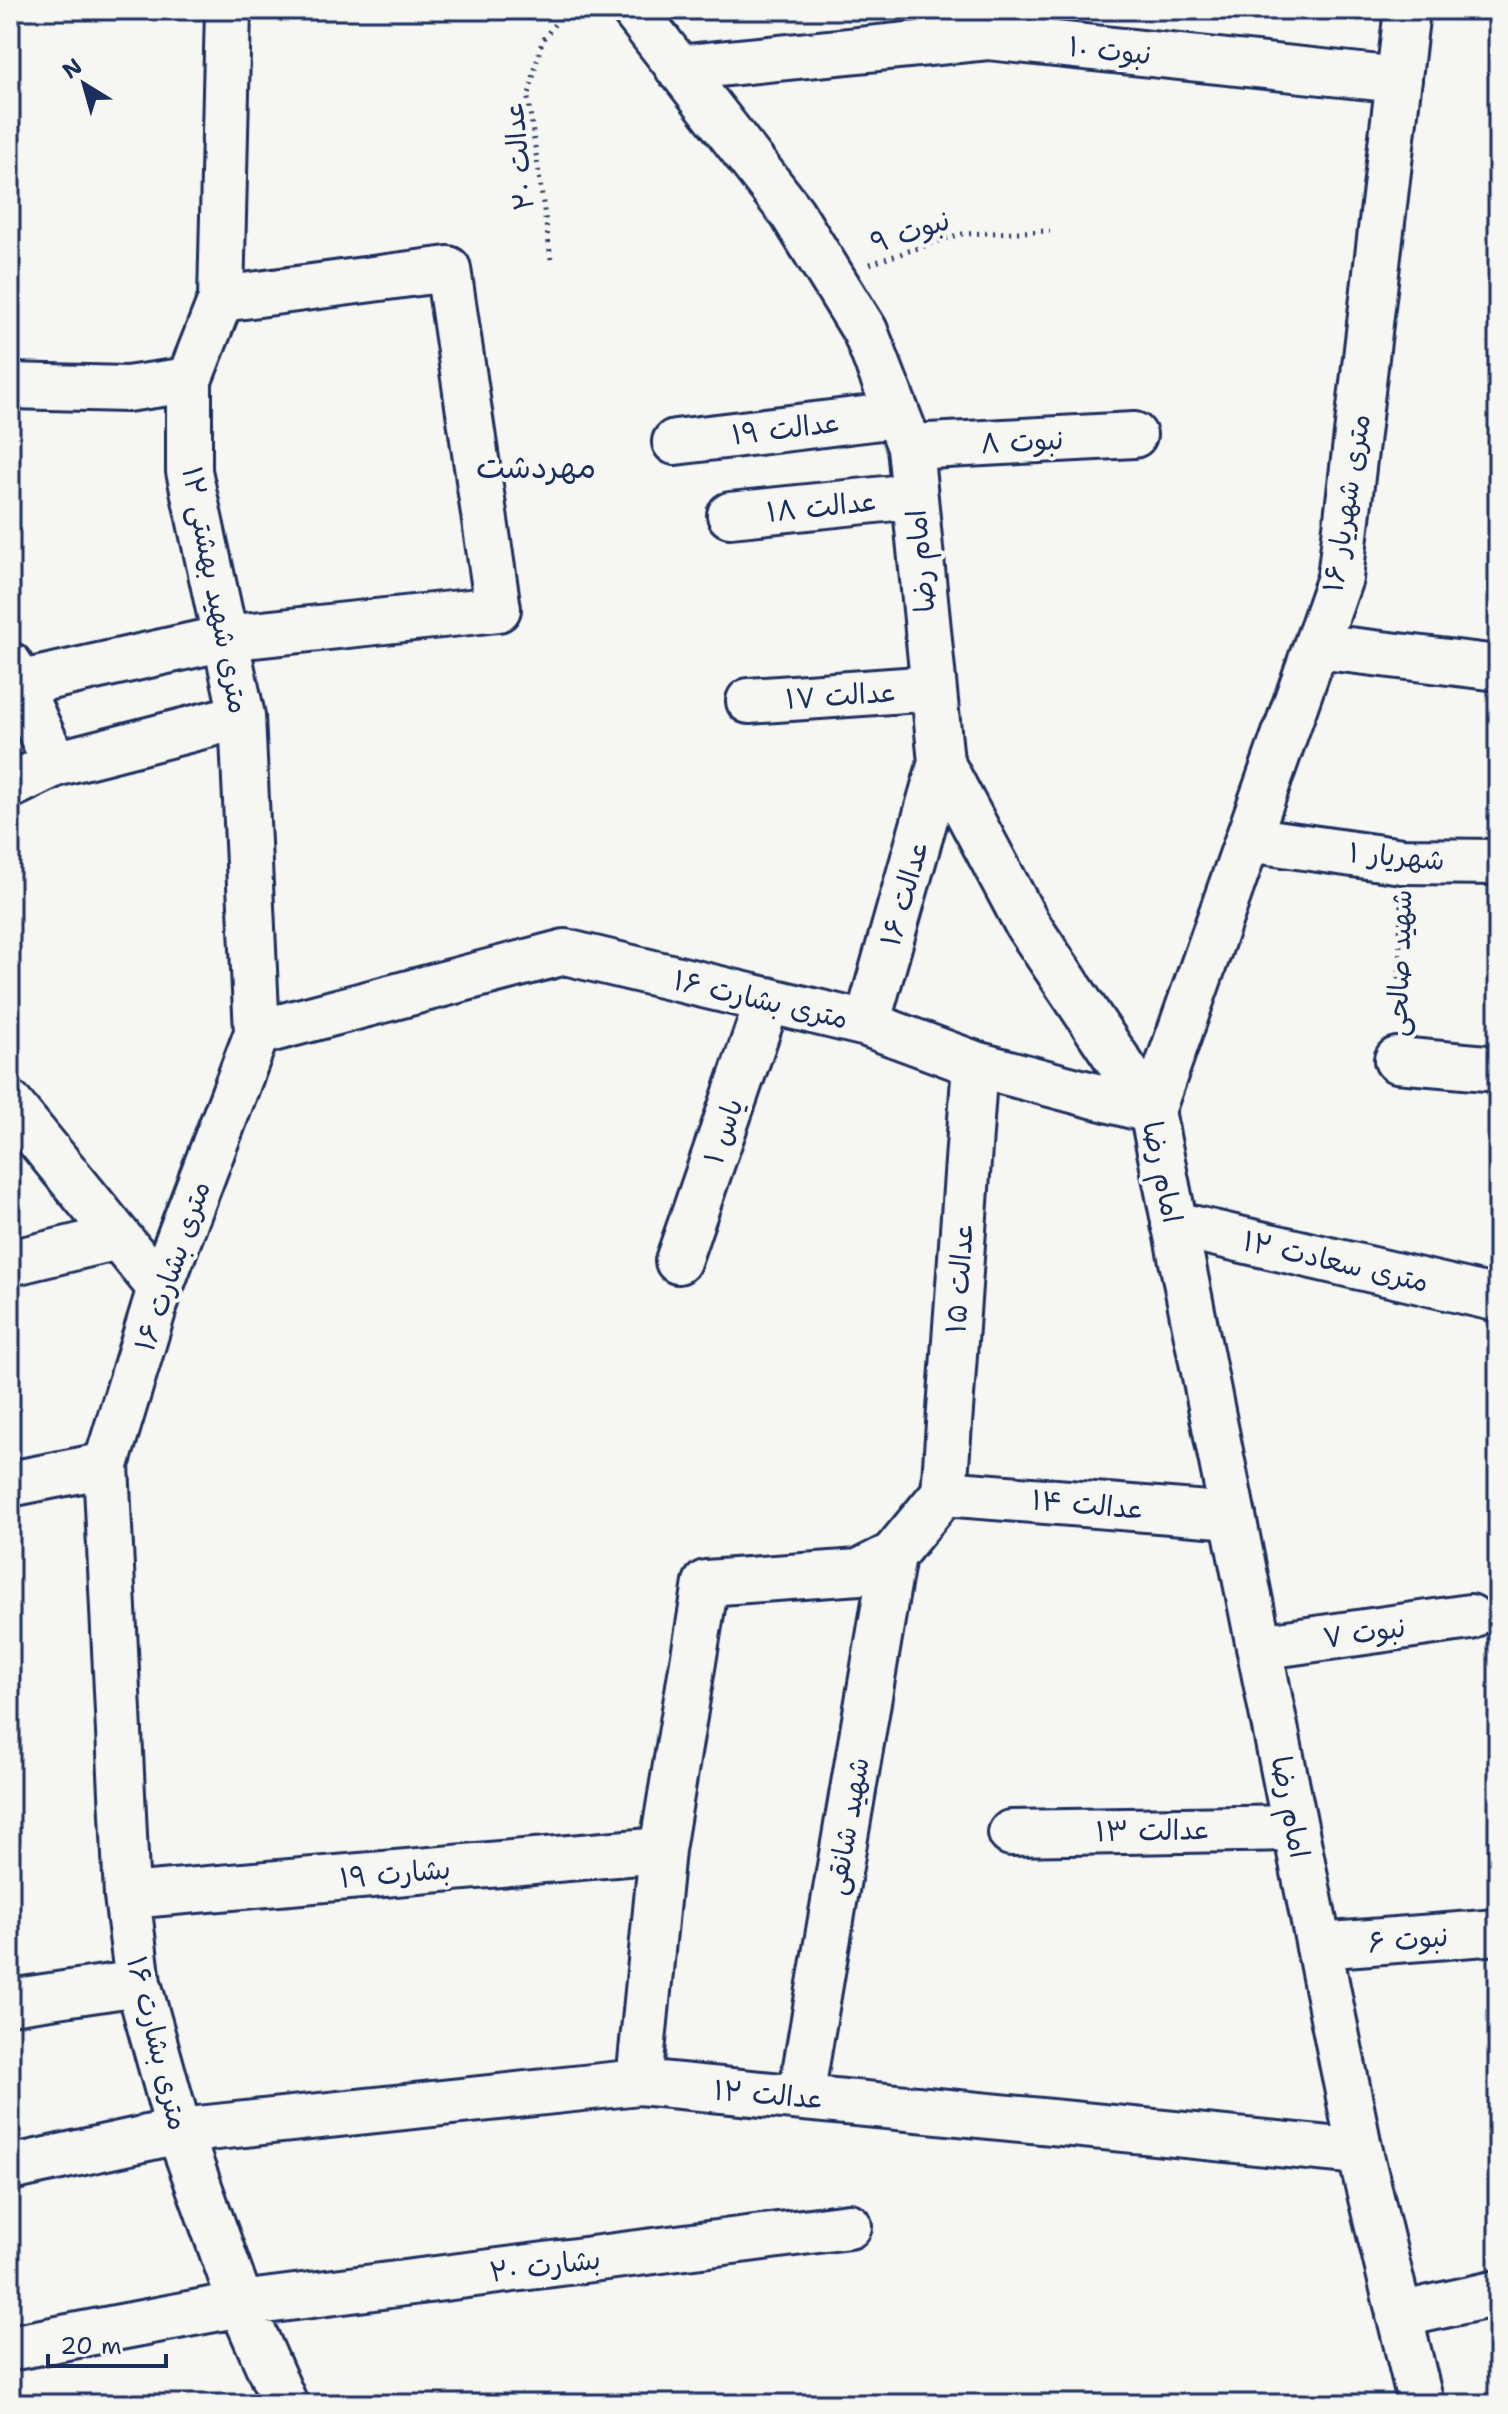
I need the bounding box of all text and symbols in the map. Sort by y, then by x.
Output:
street label: نبوت ۱۰ [1067,27,1153,73]
north arrow [44,44,124,124]
text: N [57,52,88,85]
street label: عدالت ۲۰ [493,99,543,213]
street label: نبوت ۹ [866,200,954,262]
street label: عدالت ۱۹ [729,402,843,454]
street label: ۱۶ متری شهریار [1313,411,1379,595]
street label: نبوت ۸ [980,420,1064,462]
district label: مهردشت [476,445,596,488]
street label: ۱۲ متری شهید بهشتی [173,463,259,717]
street label: عدالت ۱۸ [765,481,879,531]
street label: امام رضا [897,508,946,614]
street label: عدالت ۱۷ [784,672,898,718]
street label: شهریار ۱ [1348,833,1446,879]
street label: عدالت ۱۶ [871,835,937,951]
street label: شهید صالحی [1377,889,1421,1037]
street label: ۱۶ متری بشارت [670,960,852,1038]
street label: یاس ۱ [694,1093,752,1169]
street label: امام رضا [1131,1118,1192,1227]
street label: ۱۶ متری بشارت [125,1176,219,1356]
street label: عدالت ۱۵ [936,1221,982,1335]
street label: ۱۲ متری سعادت [1240,1221,1432,1301]
street label: عدالت ۱۴ [1030,1480,1146,1528]
street label: نبوت ۷ [1320,1607,1408,1657]
street label: امام رضا [1260,1753,1319,1862]
street label: شهید شانقی [816,1754,878,1898]
street label: عدالت ۱۳ [1095,1810,1211,1850]
street label: بشارت ۱۹ [338,1849,452,1897]
street label: نبوت ۶ [1366,1917,1450,1961]
street label: ۱۶ متری بشارت [118,1952,198,2134]
street label: عدالت ۱۲ [712,2070,826,2118]
street label: بشارت ۲۰ [487,2239,603,2291]
scale bar [48,2318,166,2368]
text: 20 m [60,2330,122,2362]

